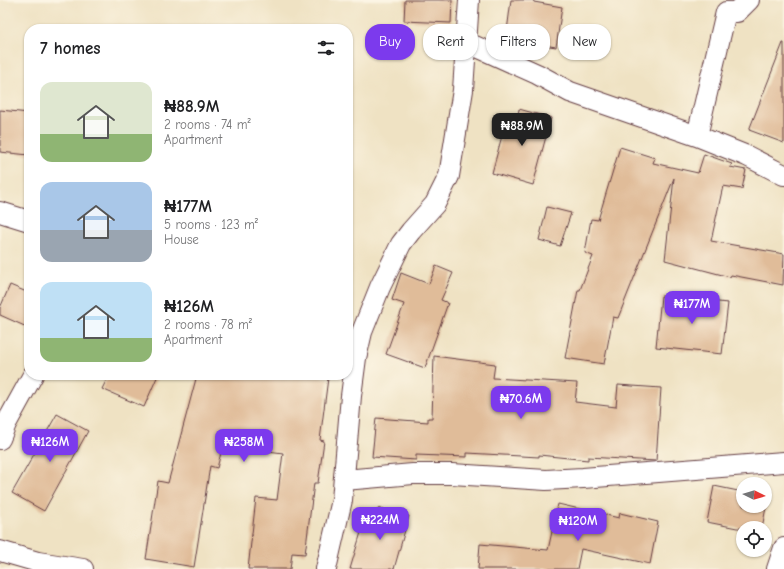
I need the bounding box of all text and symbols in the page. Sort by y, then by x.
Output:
chip: Buy [365,24,415,60]
chip: Rent [423,24,478,60]
chip: Filters [486,24,550,60]
chip: New [558,24,611,60]
icon: filters [315,37,337,59]
text: 7 homes [40,39,101,58]
text: ₦88.9M [164,97,219,116]
icon: home [72,98,120,146]
pin: ₦88.9M [489,113,555,147]
text: 2 rooms · 74 m² [164,117,251,132]
text: ₦88.9M [501,118,543,133]
text: Apartment [164,132,222,147]
text: ₦177M [164,197,212,216]
icon: home [72,198,120,246]
text: 5 rooms · 123 m² [164,217,258,232]
text: House [164,232,199,247]
pin: ₦177M [664,291,720,325]
text: ₦177M [674,296,710,311]
text: ₦126M [164,297,214,316]
icon: home [72,298,120,346]
text: 2 rooms · 78 m² [164,317,252,332]
text: Apartment [164,332,222,347]
pin: ₦70.6M [488,386,554,420]
text: ₦70.6M [500,391,542,406]
pin: ₦126M [22,429,78,463]
pin: ₦258M [216,429,272,463]
text: ₦126M [31,434,69,449]
text: ₦258M [224,434,264,449]
north arrow [736,477,772,513]
map controls [736,477,772,557]
pin: ₦224M [352,507,408,541]
pin: ₦120M [550,508,606,542]
text: ₦224M [361,512,399,527]
text: ₦120M [559,513,597,528]
button: locate [736,521,772,557]

